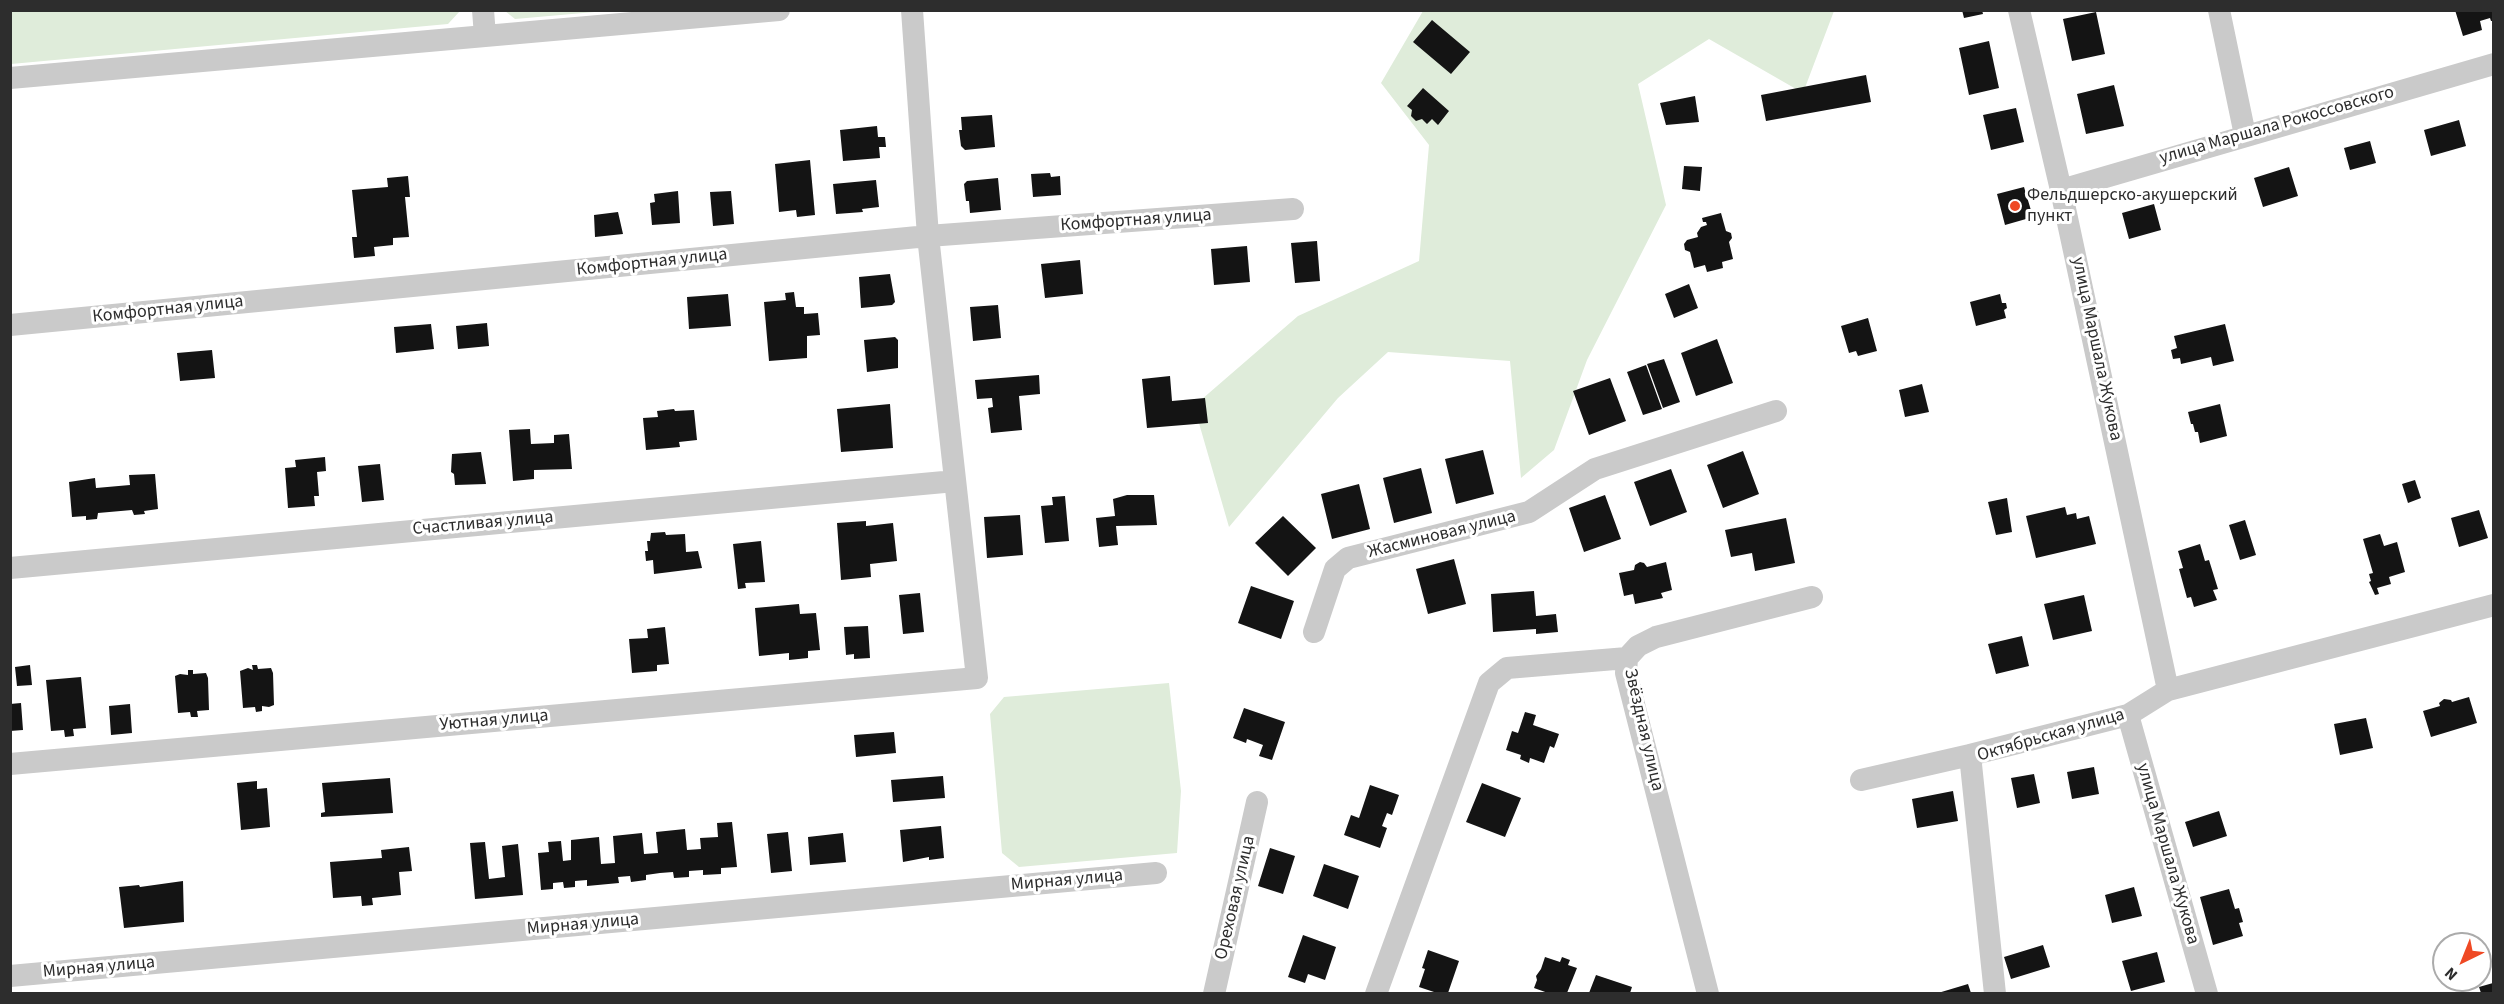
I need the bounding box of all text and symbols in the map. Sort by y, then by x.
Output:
street label: улица Маршала Рокоссовского [2157,82,2397,170]
place label: Фельдшерско-акушерский пункт [2027,185,2238,228]
marker: Фельдшерско-акушерский пункт [2008,199,2022,213]
street label: Комфортная улица [1060,205,1212,237]
street label: Комфортная улица [575,244,729,282]
street label: улица Маршала Жукова [2066,255,2126,443]
street label: Комфортная улица [91,291,245,329]
street label: Жасминовая улица [1366,506,1518,564]
street label: Счастливая улица [412,507,554,541]
street label: Звёздная улица [1618,667,1668,793]
street label: Уютная улица [439,705,549,737]
street label: Октябрьская улица [1975,705,2127,767]
street label: улица Маршала Жукова [2131,761,2203,947]
street label: Ореховая улица [1211,834,1261,962]
street label: Мирная улица [1010,865,1124,897]
street label: Мирная улица [526,909,640,941]
north arrow [2432,932,2492,992]
street label: Мирная улица [42,952,156,984]
text: N [2440,962,2462,985]

